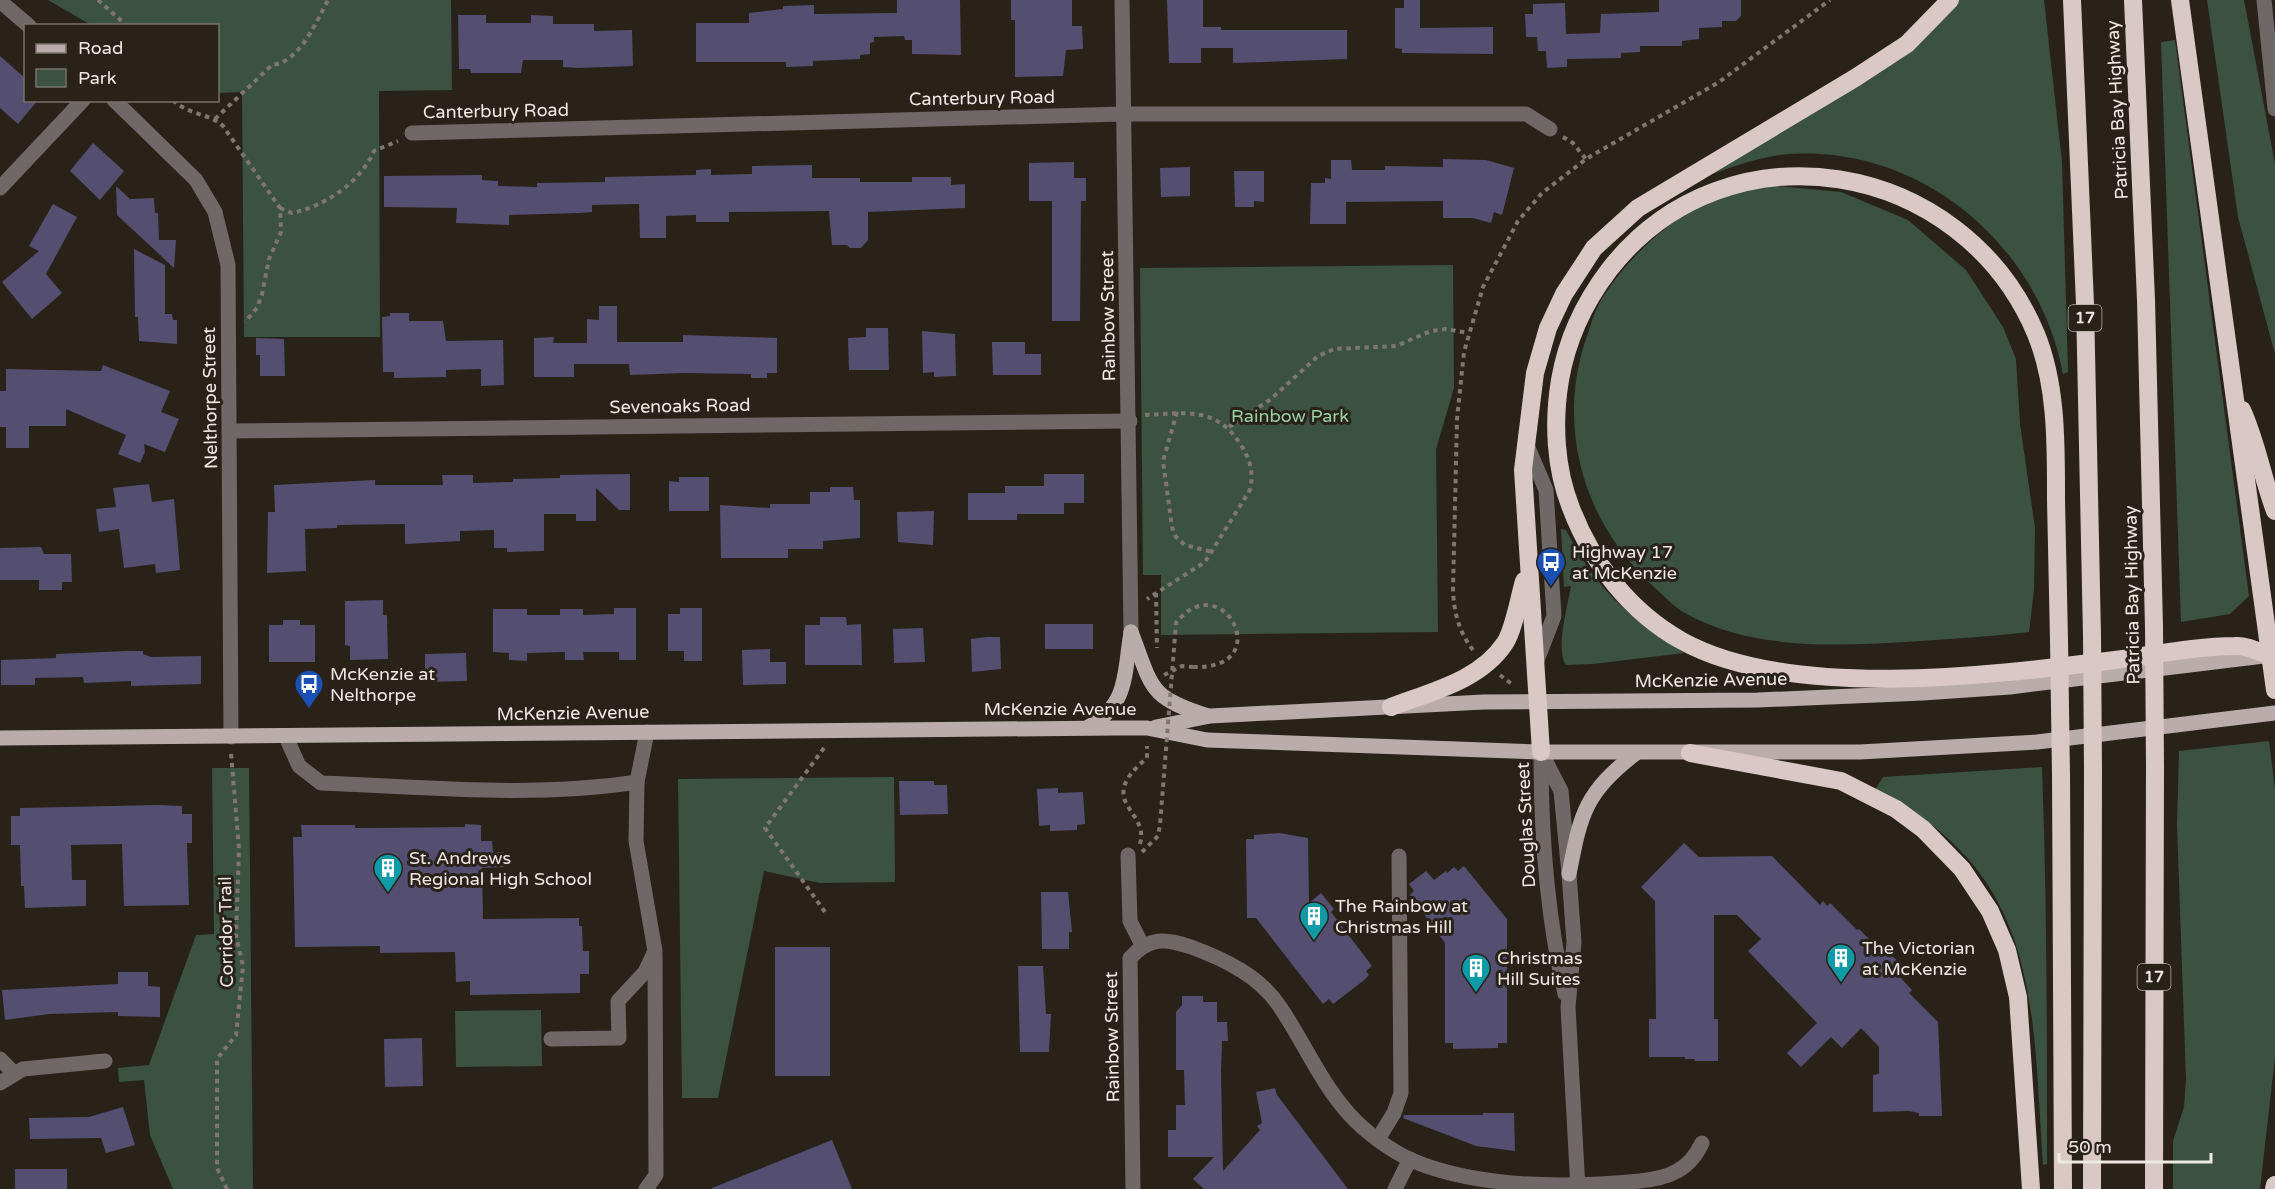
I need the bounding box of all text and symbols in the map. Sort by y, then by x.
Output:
street label: Patricia Bay Highway [2101,20,2133,200]
legend [24,24,219,102]
text: Road [78,37,123,59]
text: Park [78,67,117,89]
street label: Canterbury Road [909,86,1055,110]
street label: Canterbury Road [423,99,569,123]
street label: Rainbow Street [1096,250,1120,382]
road number: 17 [2068,305,2102,331]
street label: Nelthorpe Street [198,327,222,469]
street label: Sevenoaks Road [609,394,751,418]
park label: Rainbow Park [1231,405,1349,427]
street label: Patricia Bay Highway [2119,505,2145,685]
place label: Highway 17 at McKenzie [1572,541,1677,584]
bus stop icon: Highway 17 at McKenzie [1535,546,1567,588]
place label: McKenzie at Nelthorpe [330,663,435,706]
bus stop icon: McKenzie at Nelthorpe [293,668,325,710]
street label: McKenzie Avenue [1634,668,1788,692]
street label: McKenzie Avenue [984,698,1136,720]
street label: McKenzie Avenue [496,701,650,725]
street label: Douglas Street [1512,761,1540,888]
place label: St. Andrews Regional High School [409,847,592,890]
building icon: St. Andrews Regional High School [372,852,404,894]
street label: Corridor Trail [214,876,238,988]
place label: The Rainbow at Christmas Hill [1335,895,1468,938]
building icon: The Rainbow at Christmas Hill [1298,900,1330,942]
place label: The Victorian at McKenzie [1862,937,1975,980]
building icon: The Victorian at McKenzie [1825,942,1857,984]
place label: Christmas Hill Suites [1497,947,1583,990]
building icon: Christmas Hill Suites [1460,952,1492,994]
road number: 17 [2138,964,2170,990]
street label: Rainbow Street [1100,971,1124,1103]
scale bar [2059,1126,2210,1164]
text: 50 m [2068,1136,2112,1158]

